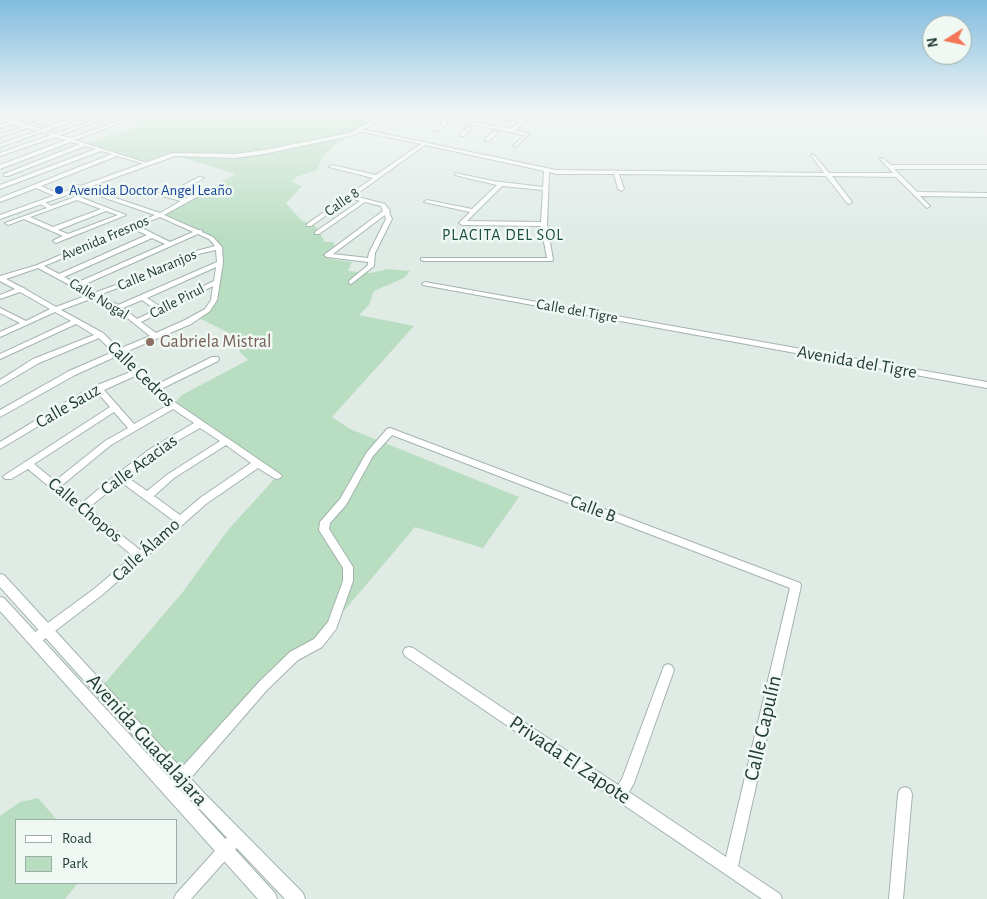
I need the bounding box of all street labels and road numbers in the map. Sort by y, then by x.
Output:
street label: Calle 8 [321,184,363,220]
street label: Avenida Fresnos [58,211,152,265]
street label: Calle Naranjos [115,245,199,295]
street label: Calle Nogal [66,274,132,324]
street label: Calle Pirul [147,280,207,322]
street label: Calle del Tigre [535,295,619,327]
street label: Calle Cedros [103,336,179,412]
street label: Avenida del Tigre [796,341,918,383]
street label: Calle Sauz [32,379,104,433]
street label: Calle Acacias [97,430,181,500]
street label: Calle Chopos [44,473,126,547]
street label: Calle B [567,490,619,528]
street label: Calle Álamo [108,514,184,586]
street label: Avenida Guadalajara [81,669,213,811]
street label: Calle Capulín [739,673,787,783]
street label: Privada El Zapote [504,710,636,810]

